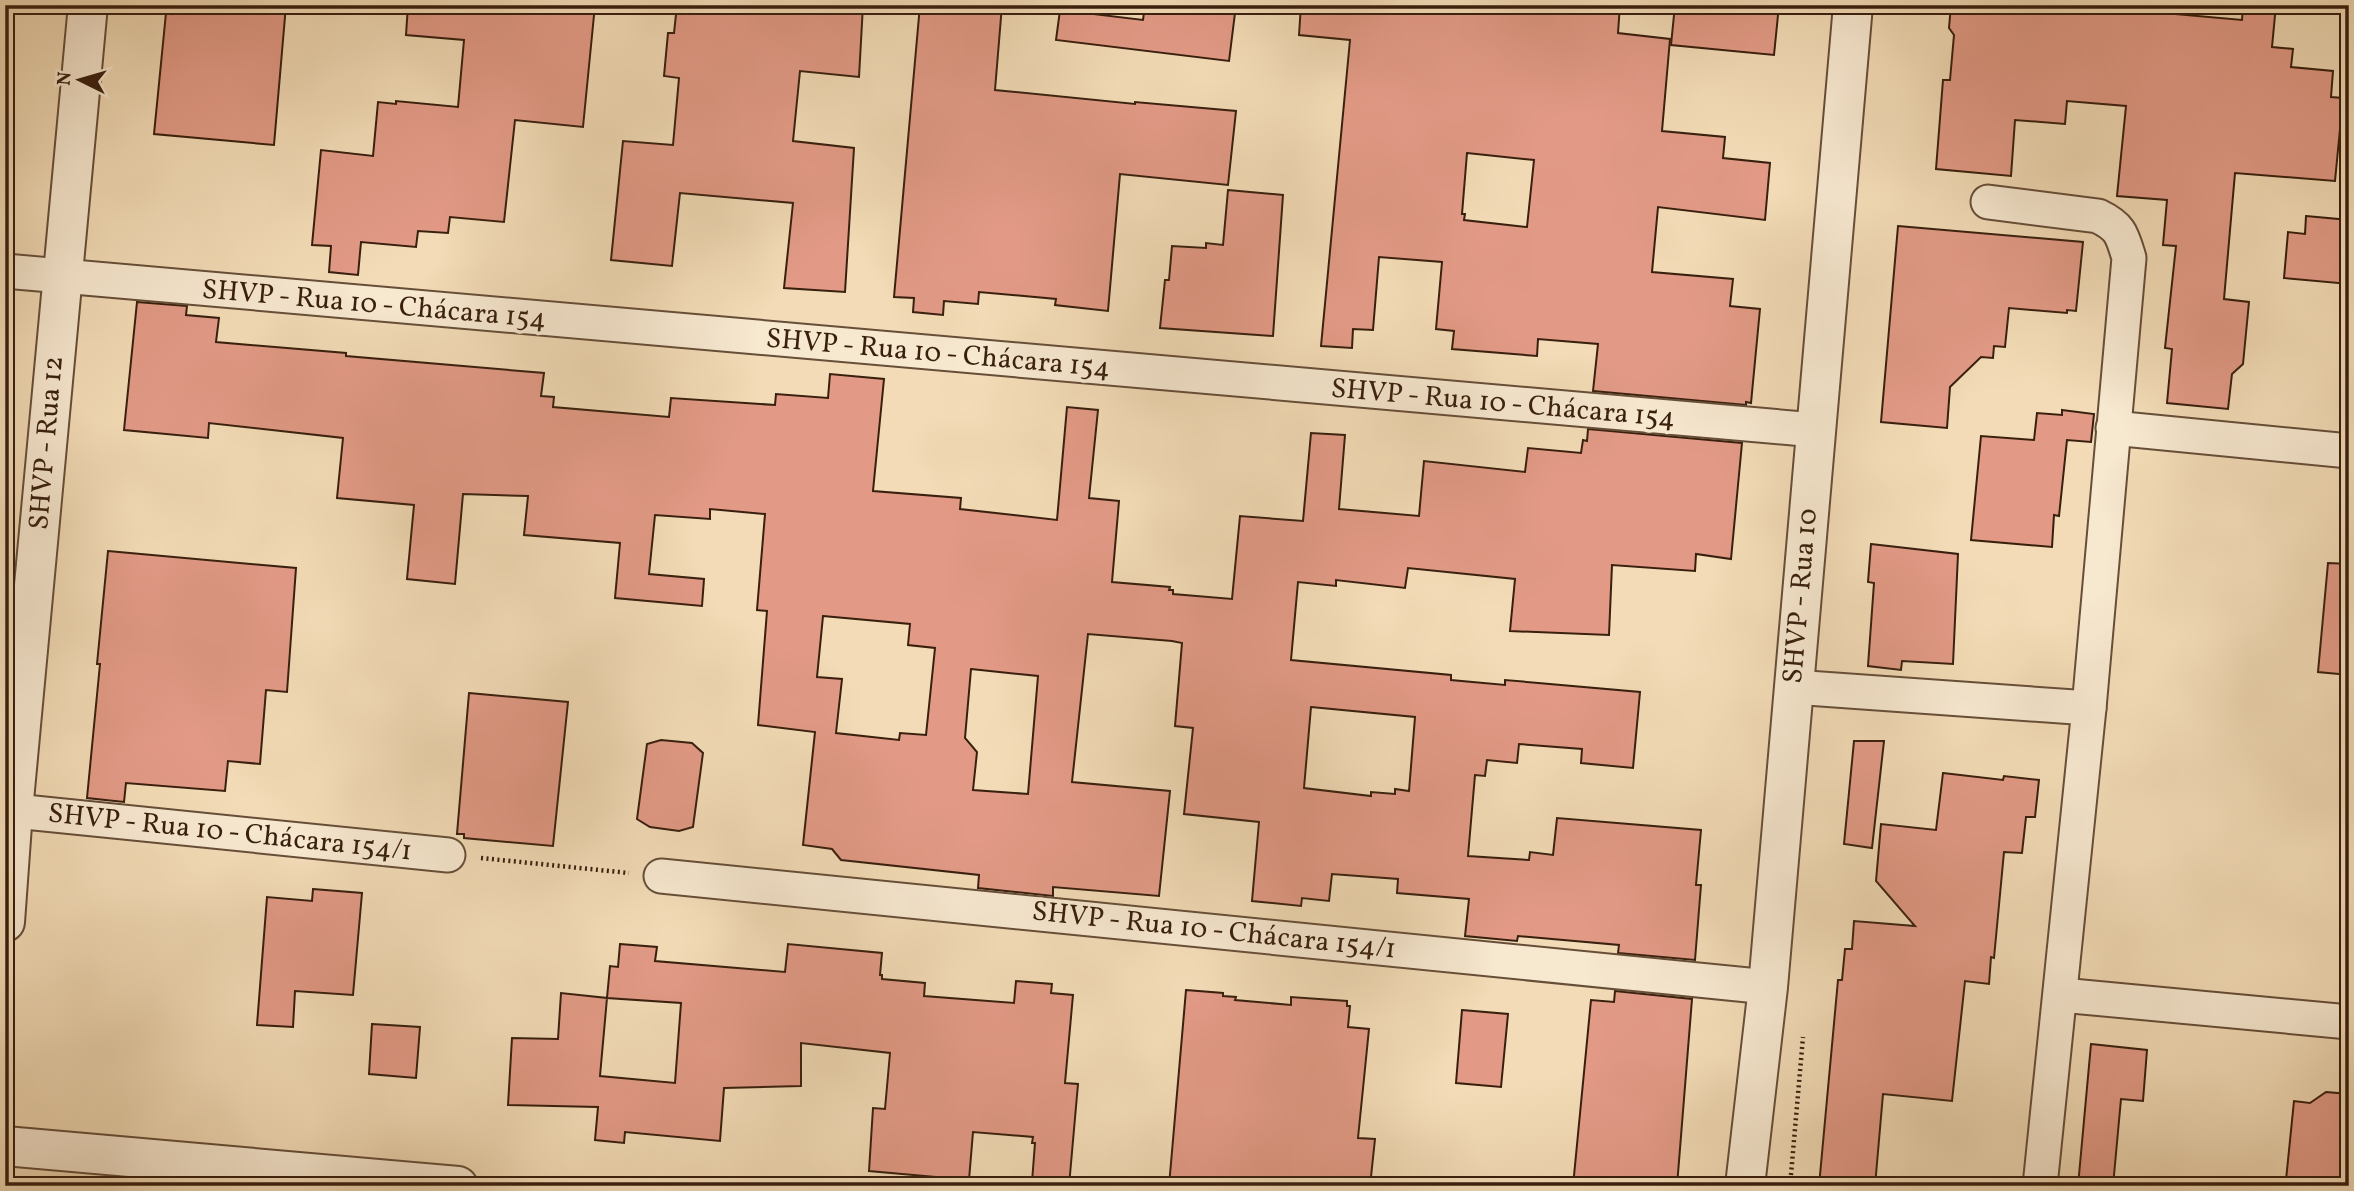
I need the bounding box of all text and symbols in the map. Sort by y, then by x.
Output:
north arrow [46,46,116,116]
text: N [52,70,79,87]
street label: SHVP - Rua 10 - Chácara 154 [200,271,548,339]
street label: SHVP - Rua 10 - Chácara 154 [764,320,1112,388]
street label: SHVP - Rua 12 [20,355,74,531]
street label: SHVP - Rua 10 - Chácara 154 [1329,370,1677,438]
street label: SHVP - Rua 10 [1774,507,1828,685]
street label: SHVP - Rua 10 - Chácara 154/1 [46,794,414,872]
street label: SHVP - Rua 10 - Chácara 154/1 [1030,892,1398,970]

